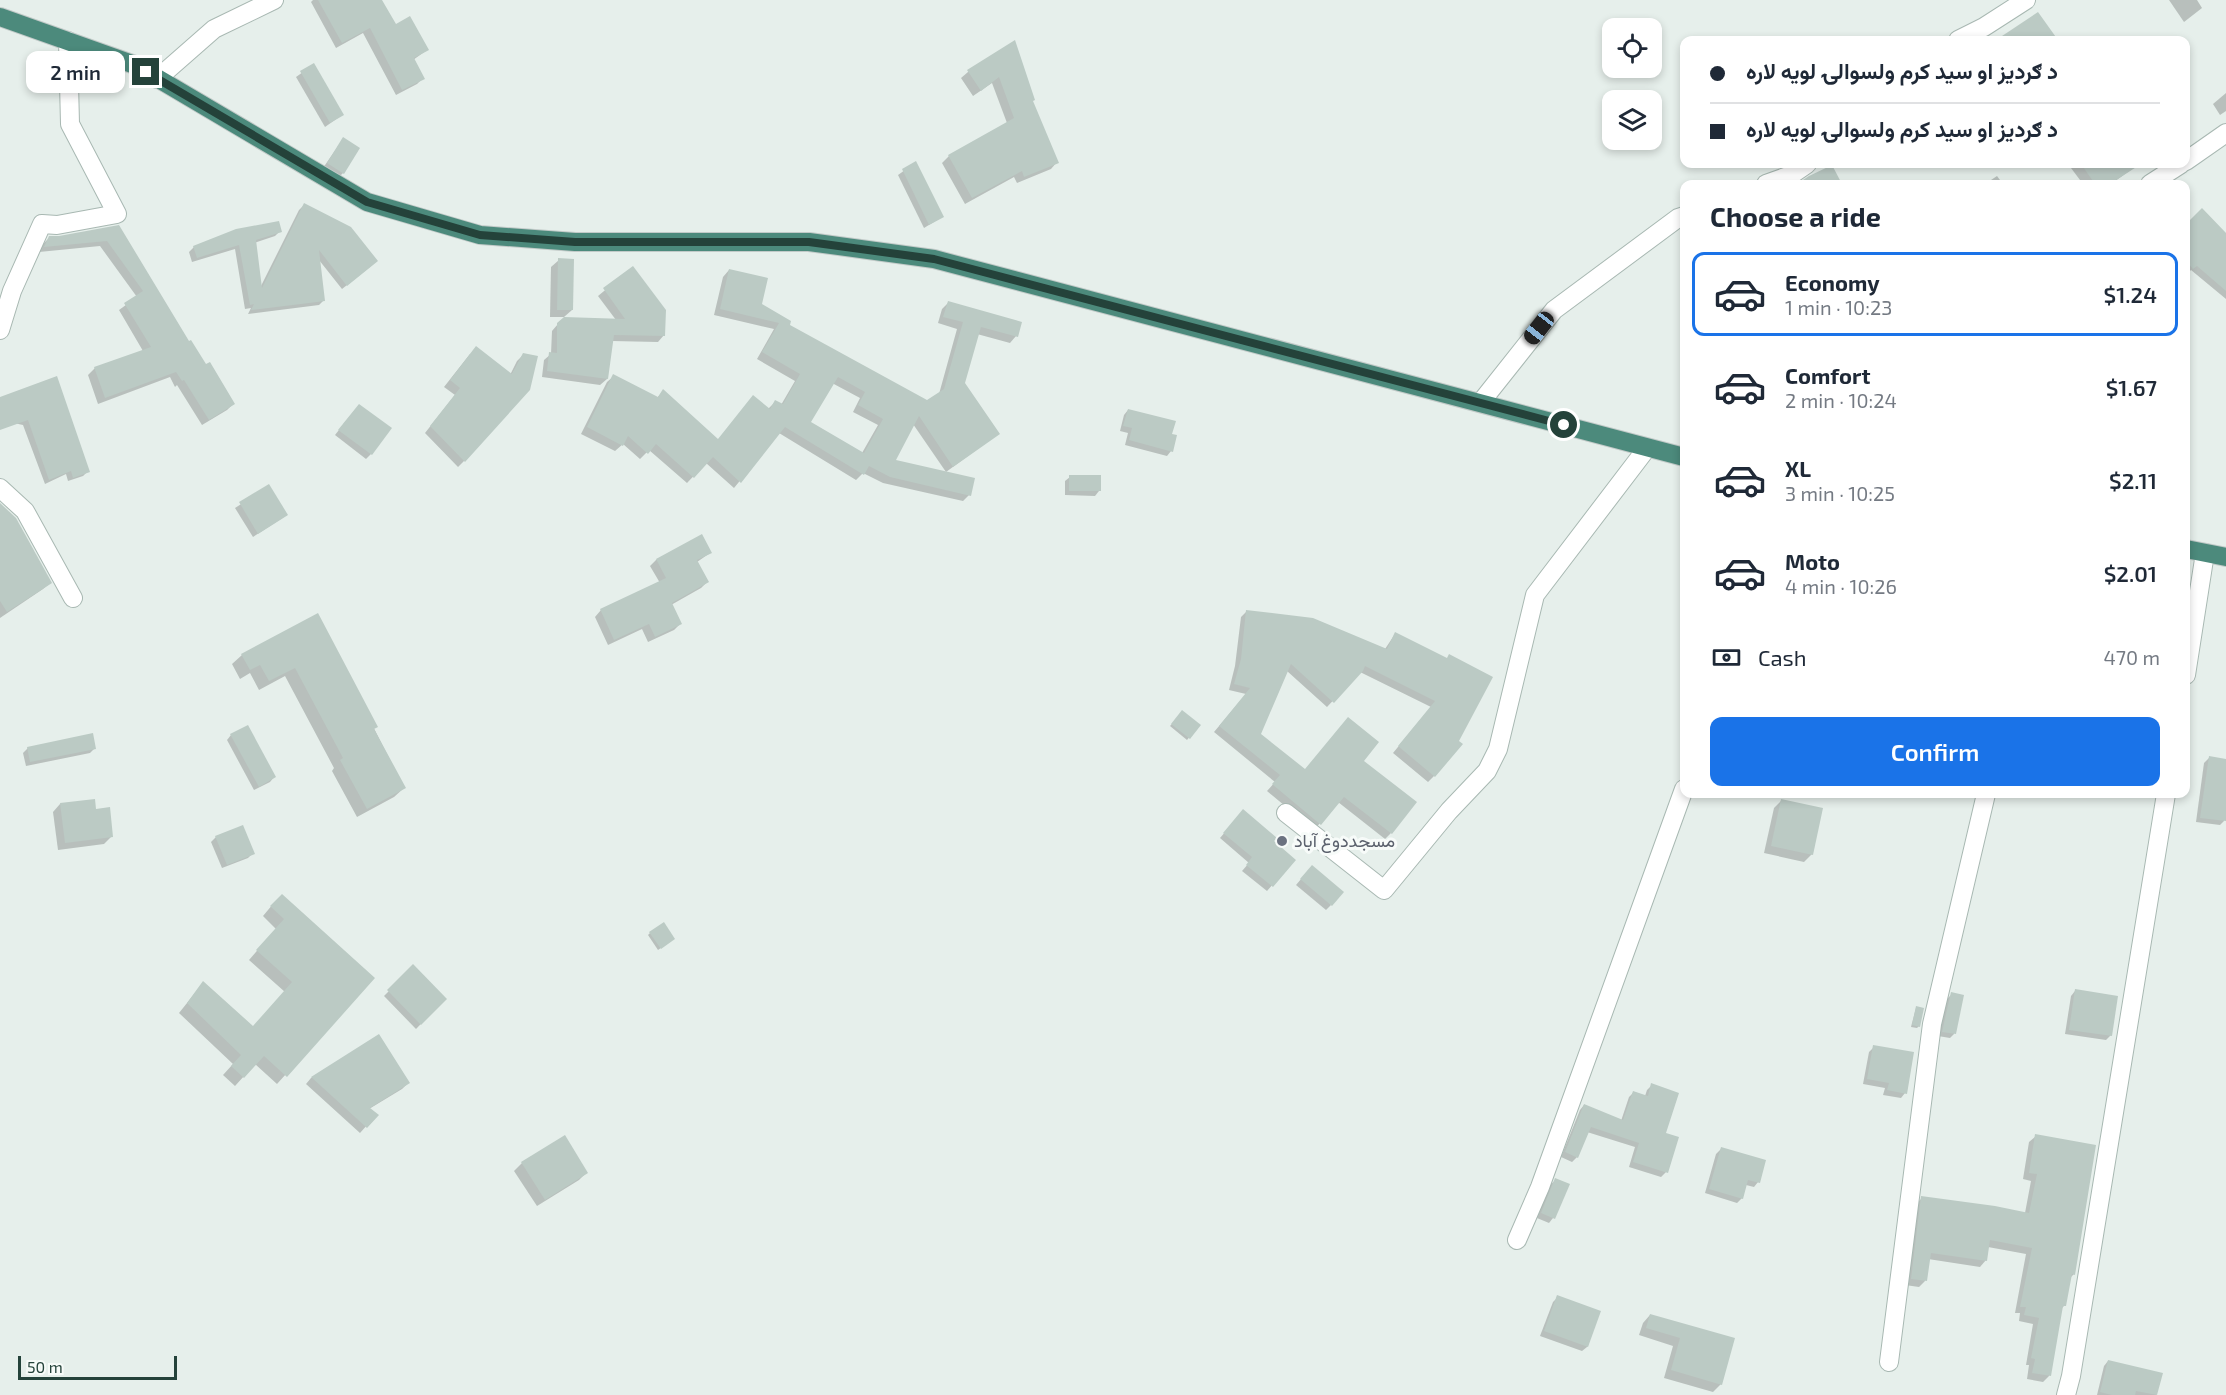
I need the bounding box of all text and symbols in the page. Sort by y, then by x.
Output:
map controls [1602,18,1662,150]
button: locate [1602,18,1662,78]
callout: 2 min [26,51,125,93]
text: د ګردیز او سید کرم ولسوالۍ لویه لاره [1746,57,2058,83]
route end [132,58,159,85]
text: 2 min [50,60,101,84]
button: layers [1602,90,1662,150]
text: د ګردیز او سید کرم ولسوالۍ لویه لاره [1746,115,2058,141]
text: Choose a ride [1710,200,1881,232]
icon: car [1713,267,1767,321]
text: Economy [1785,269,1880,295]
text: $1.24 [2104,281,2157,307]
text: 1 min · 10:23 [1785,295,1892,319]
car [1521,308,1557,348]
icon: car [1713,360,1767,414]
text: Comfort [1785,362,1870,388]
text: $1.67 [2106,374,2157,400]
text: 2 min · 10:24 [1785,388,1897,412]
route start [1550,411,1577,438]
icon: car [1713,453,1767,507]
text: XL [1785,455,1811,481]
text: $2.11 [2109,467,2157,493]
text: 3 min · 10:25 [1785,481,1895,505]
icon: car [1713,546,1767,600]
text: Moto [1785,548,1840,574]
text: $2.01 [2104,560,2157,586]
text: 4 min · 10:26 [1785,574,1897,598]
icon: cash [1710,641,1743,674]
text: Cash [1758,644,1807,670]
text: 470 m [2103,645,2160,669]
button: Confirm [1710,717,2160,786]
place label: مسجددوغ آباد [1294,829,1395,853]
marker: مسجددوغ آباد [1275,834,1289,848]
scale bar [18,1353,177,1380]
text: 50 m [27,1357,63,1376]

